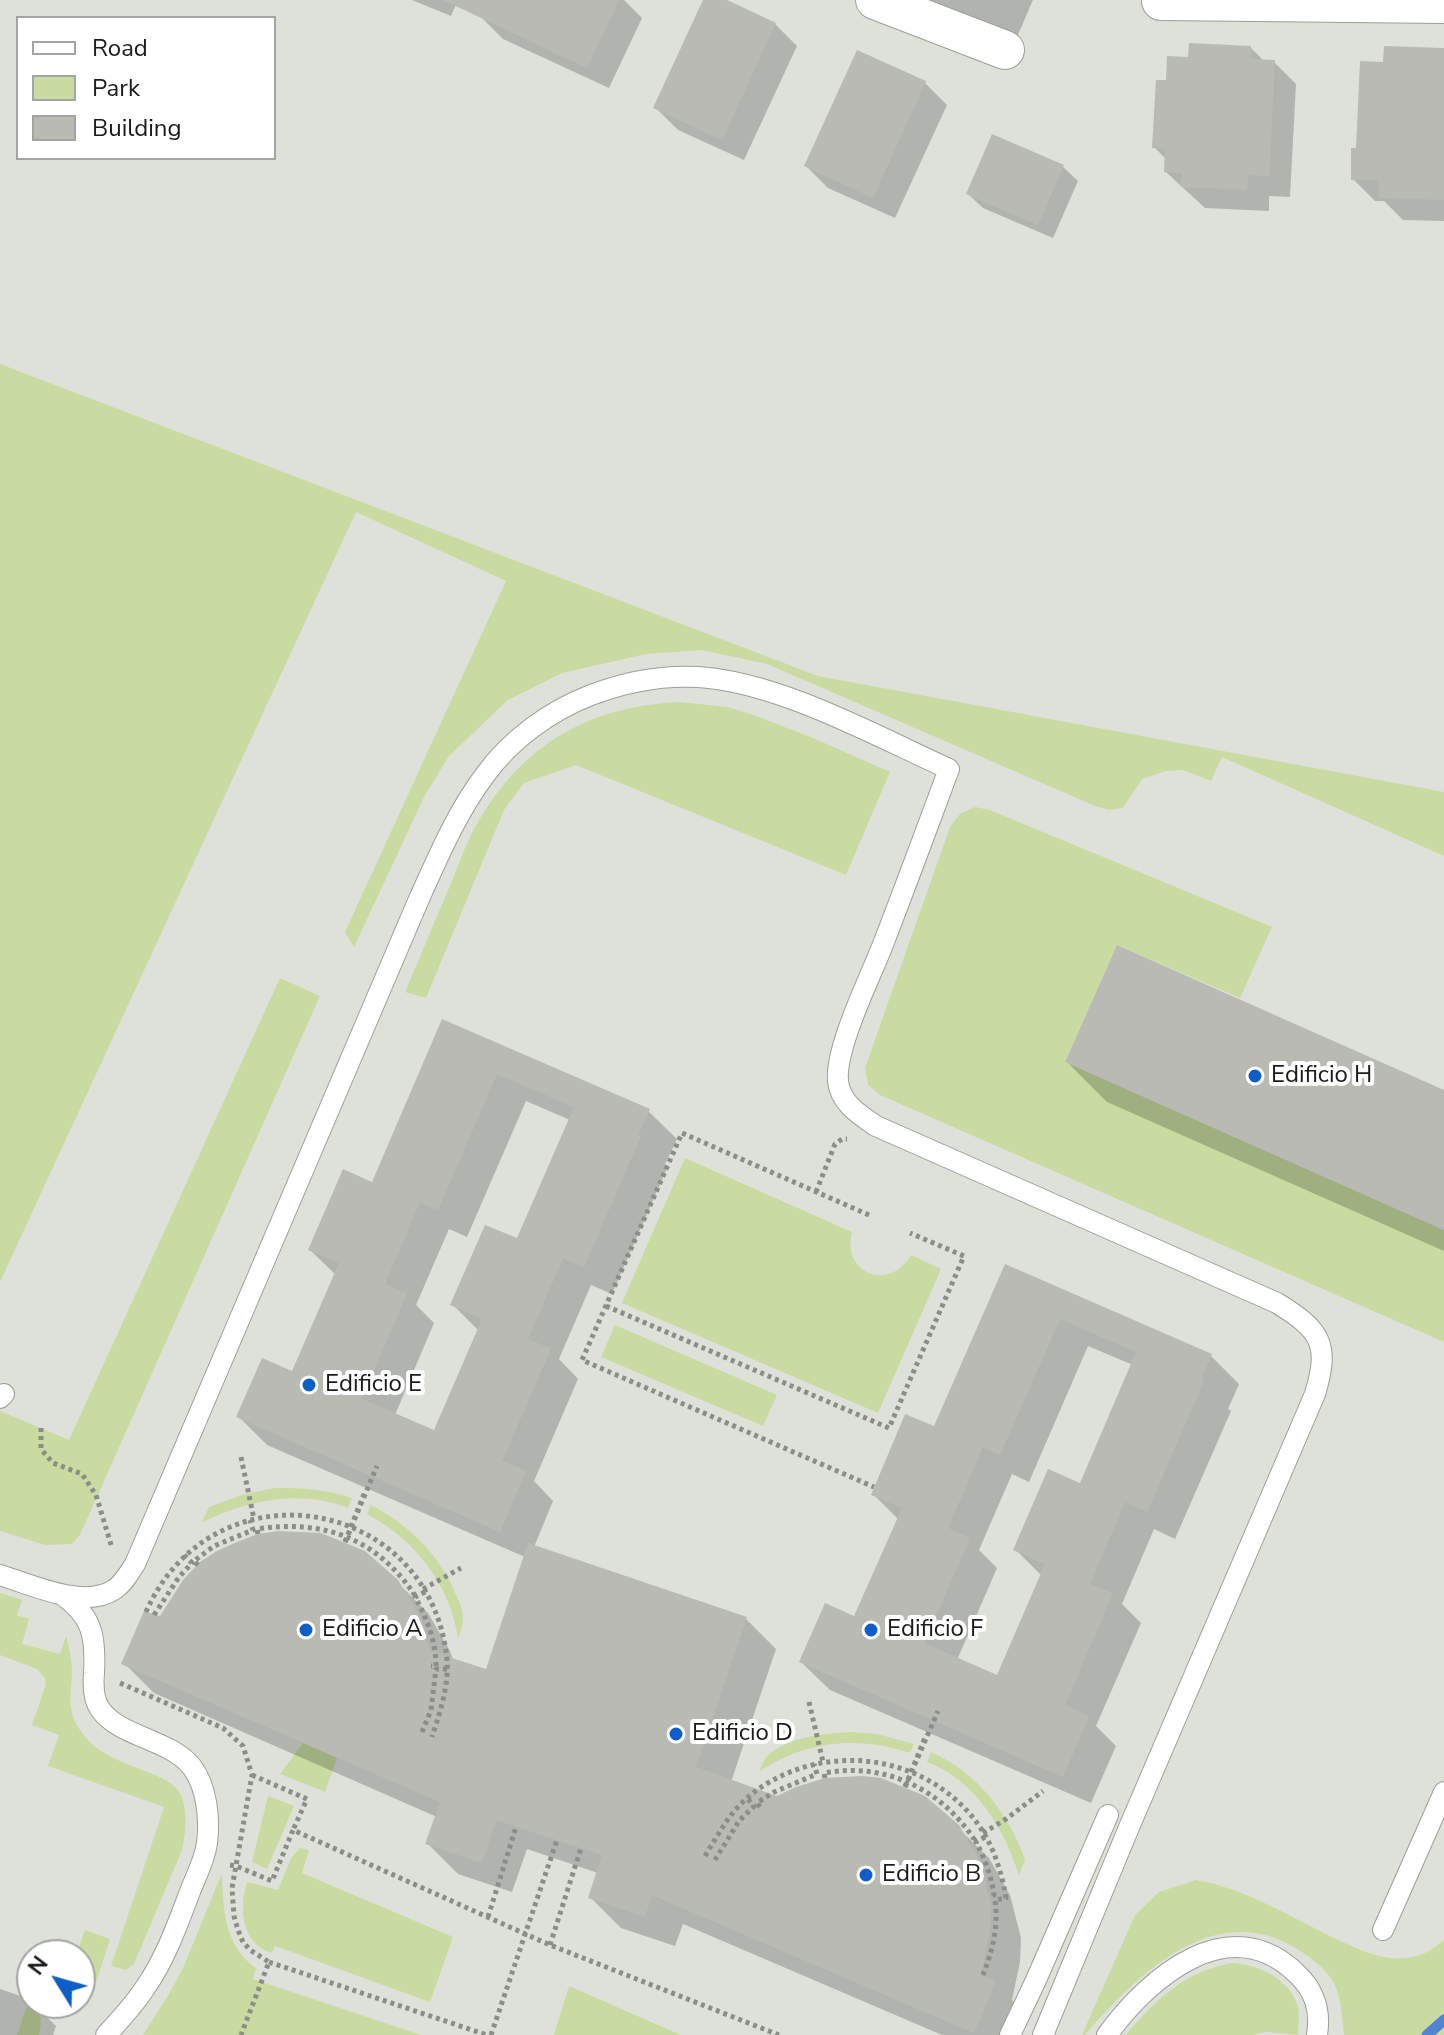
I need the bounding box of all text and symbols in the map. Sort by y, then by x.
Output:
legend [16,16,276,160]
text: Road [92,32,148,64]
text: Park [92,72,140,104]
text: Building [92,112,182,144]
place label: Edificio H [1271,1062,1372,1090]
marker: Edificio H [1246,1067,1264,1085]
place label: Edificio E [325,1371,422,1399]
marker: Edificio E [300,1376,318,1394]
place label: Edificio A [322,1616,423,1644]
place label: Edificio F [887,1616,983,1644]
marker: Edificio A [297,1621,315,1639]
marker: Edificio F [862,1621,880,1639]
place label: Edificio D [692,1720,793,1748]
marker: Edificio D [667,1725,685,1743]
place label: Edificio B [882,1861,981,1889]
marker: Edificio B [857,1866,875,1884]
north arrow [16,1939,96,2019]
text: N [21,1950,55,1981]

